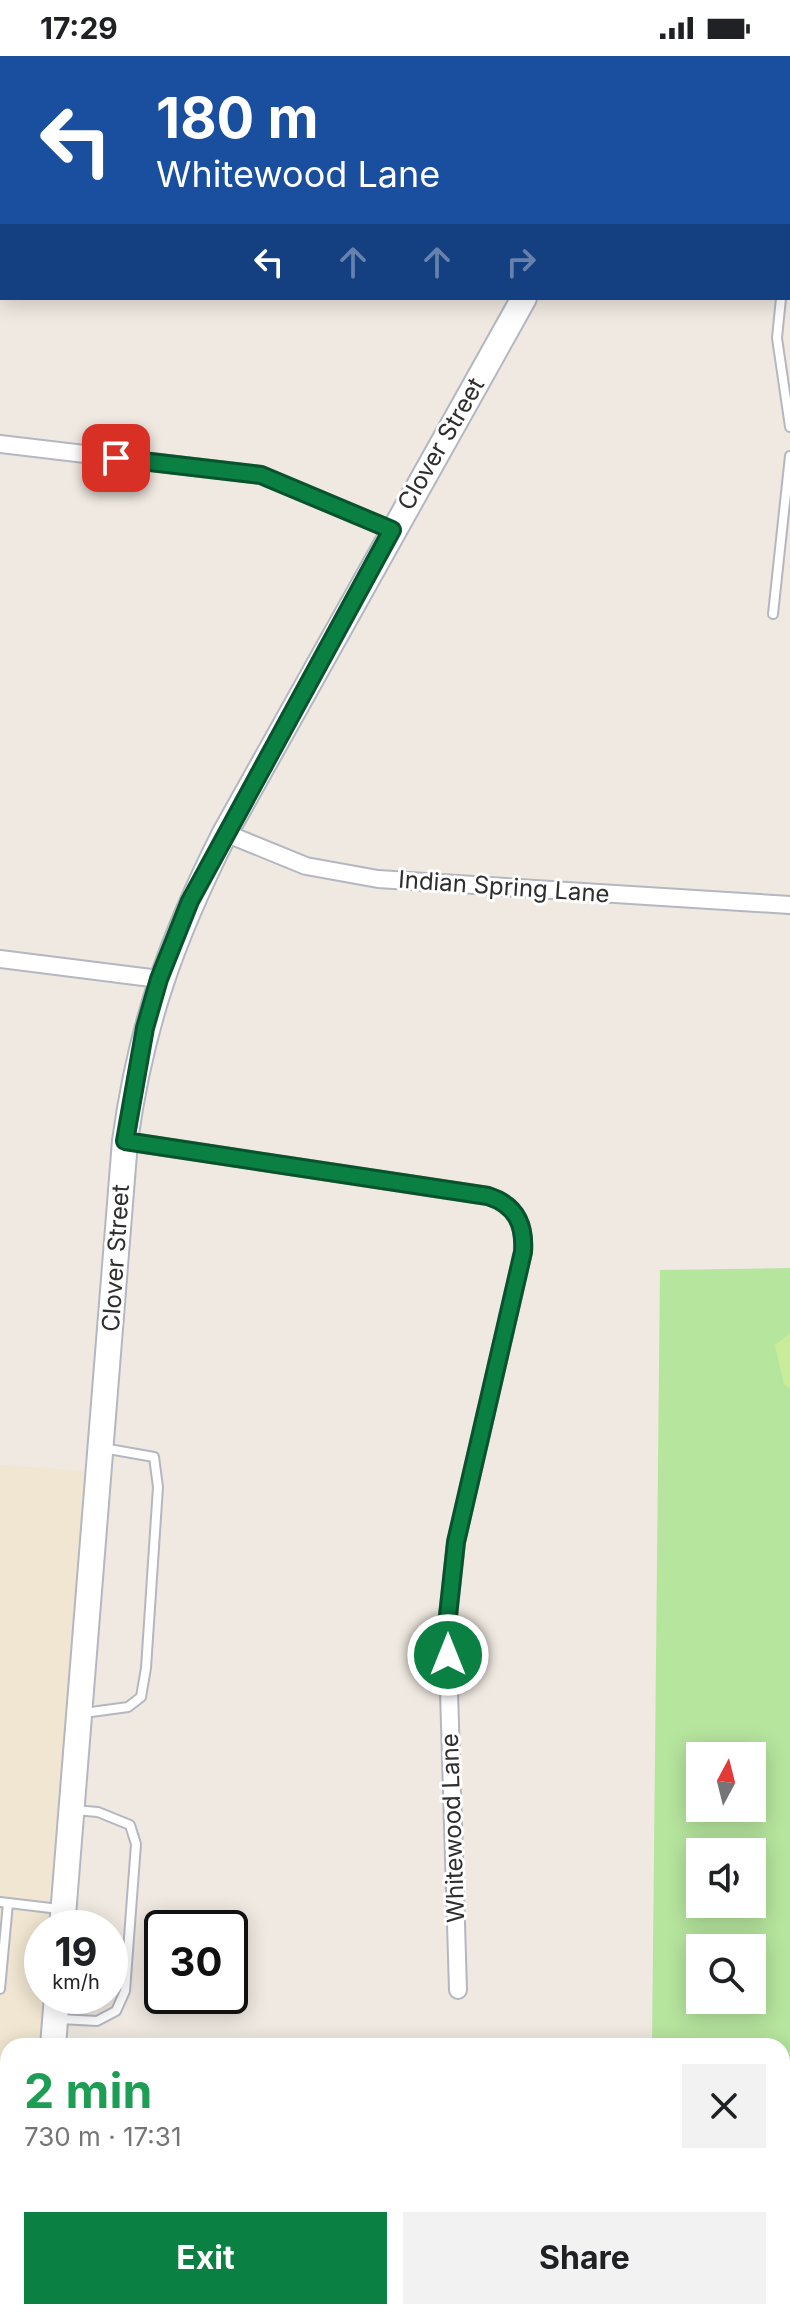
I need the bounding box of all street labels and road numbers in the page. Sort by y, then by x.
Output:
street label: Clover Street [391,372,490,515]
street label: Indian Spring Lane [397,865,611,908]
street label: Clover Street [96,1183,135,1333]
street label: Whitewood Lane [435,1733,470,1923]

